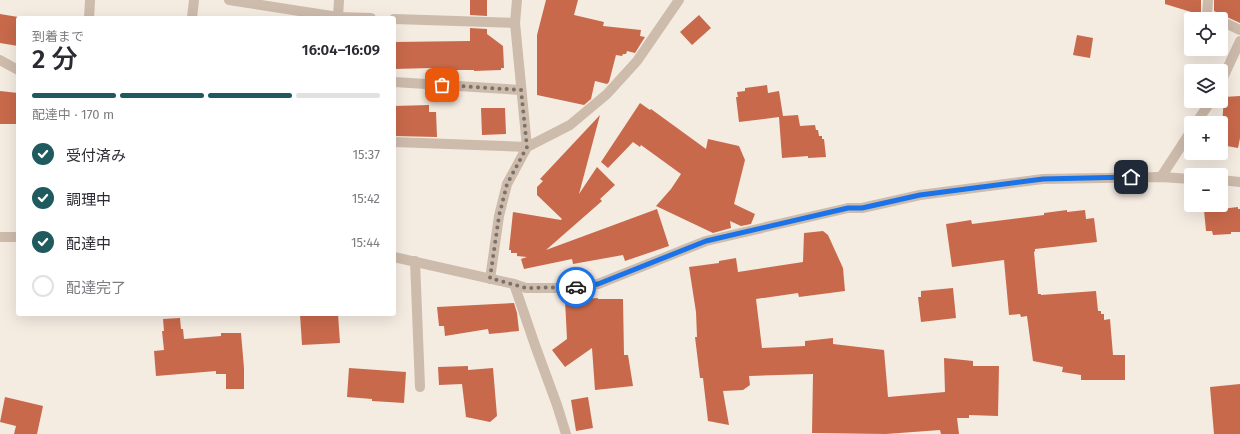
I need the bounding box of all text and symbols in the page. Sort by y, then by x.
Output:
map controls [1184,12,1228,212]
button: locate [1184,12,1228,56]
text: 到着まで [32,29,84,44]
text: 16:04–16:09 [302,41,380,59]
text: 2 分 [32,44,78,75]
button: layers [1184,64,1228,108]
pin [425,68,459,102]
icon: bag [431,74,453,96]
text: 配達中 · 170 m [32,107,114,122]
button: + [1184,116,1228,160]
icon: check [32,143,54,165]
text: 受付済み [66,147,126,165]
text: 15:37 [352,147,380,162]
pin [1114,160,1148,194]
icon: home [1120,166,1142,188]
button: − [1184,168,1228,212]
icon: check [32,187,54,209]
text: 調理中 [66,191,111,209]
text: 15:42 [352,191,380,206]
icon: check [32,231,54,253]
text: 配達中 [66,235,111,253]
text: 15:44 [351,235,380,250]
courier [556,267,596,307]
icon: car [565,276,587,298]
text: 配達完了 [66,279,126,297]

